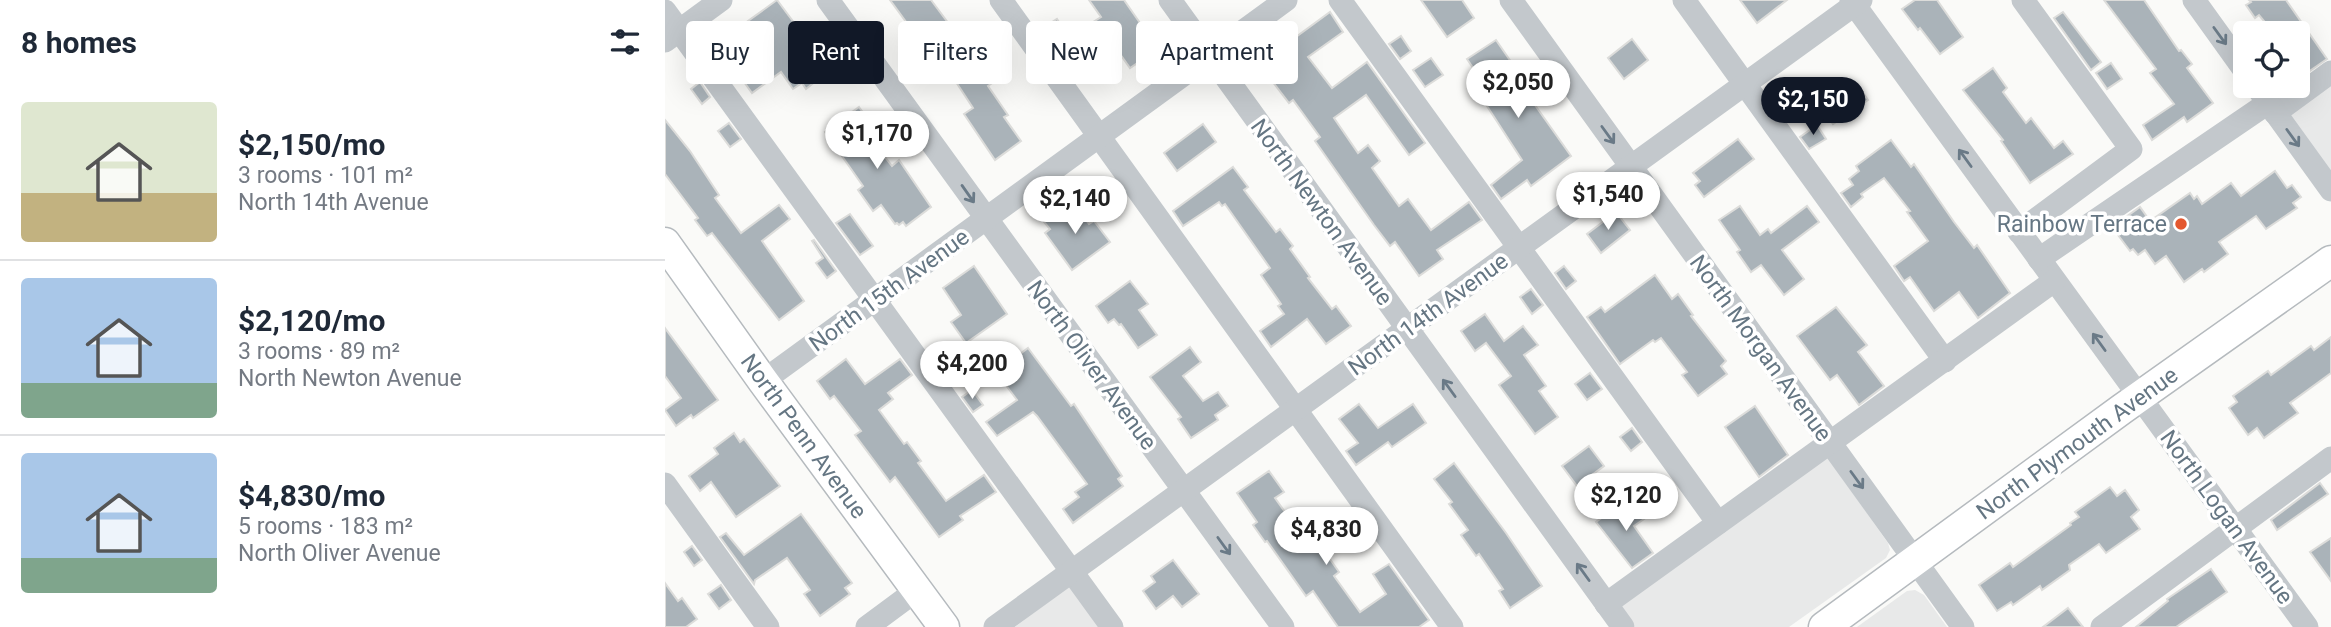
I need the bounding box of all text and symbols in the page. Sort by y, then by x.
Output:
chip: Buy [686,21,774,84]
chip: Rent [788,21,884,84]
chip: Filters [898,21,1012,84]
chip: New [1026,21,1122,84]
chip: Apartment [1136,21,1298,84]
map controls [2233,21,2310,98]
button: locate [2233,21,2310,98]
icon: filters [606,23,644,61]
text: 8 homes [21,25,137,60]
one-way arrow [2212,26,2227,45]
pin: $2,050 [1461,60,1575,120]
text: $2,050 [1482,69,1554,96]
pin: $2,150 [1756,78,1870,137]
text: $2,150 [1777,86,1849,113]
pin: $1,170 [820,111,934,171]
street label: North Newton Avenue [1245,114,1398,311]
text: $1,170 [841,120,913,147]
one-way arrow [1601,125,1615,144]
text: $2,150/mo [238,127,386,162]
one-way arrow [2286,128,2301,147]
icon: home [77,130,161,214]
one-way arrow [1958,149,1972,168]
text: 3 rooms · 101 m² [238,162,413,189]
pin: $1,540 [1551,173,1665,232]
pin: $2,140 [1018,176,1132,236]
text: $1,540 [1572,181,1644,208]
one-way arrow [961,184,975,203]
text: $2,140 [1039,185,1111,212]
text: North 14th Avenue [238,189,429,216]
place label: Rainbow Terrace [1997,211,2167,238]
marker: Rainbow Terrace [2173,216,2189,232]
street label: North 15th Avenue [804,223,974,357]
street label: North 14th Avenue [1343,247,1513,381]
street label: North Morgan Avenue [1684,250,1837,447]
street label: North Oliver Avenue [1021,275,1162,455]
text: $2,120/mo [238,303,386,338]
icon: home [77,306,161,390]
one-way arrow [2092,333,2106,352]
text: 3 rooms · 89 m² [238,338,400,365]
pin: $4,200 [915,342,1029,401]
street label: North Penn Avenue [735,349,872,524]
text: $4,200 [936,350,1008,377]
street label: North Plymouth Avenue [1972,361,2183,525]
text: North Newton Avenue [238,365,462,392]
one-way arrow [1442,379,1457,397]
street label: North Logan Avenue [2154,425,2299,609]
one-way arrow [1850,470,1864,489]
pin: $2,120 [1569,474,1683,533]
text: $4,830/mo [238,478,386,513]
icon: home [77,481,161,565]
text: $2,120 [1590,482,1662,509]
pin: $4,830 [1269,508,1383,567]
text: 5 rooms · 183 m² [238,513,413,540]
text: $4,830 [1290,516,1362,543]
one-way arrow [1217,536,1232,555]
text: North Oliver Avenue [238,540,441,567]
one-way arrow [1576,563,1590,582]

